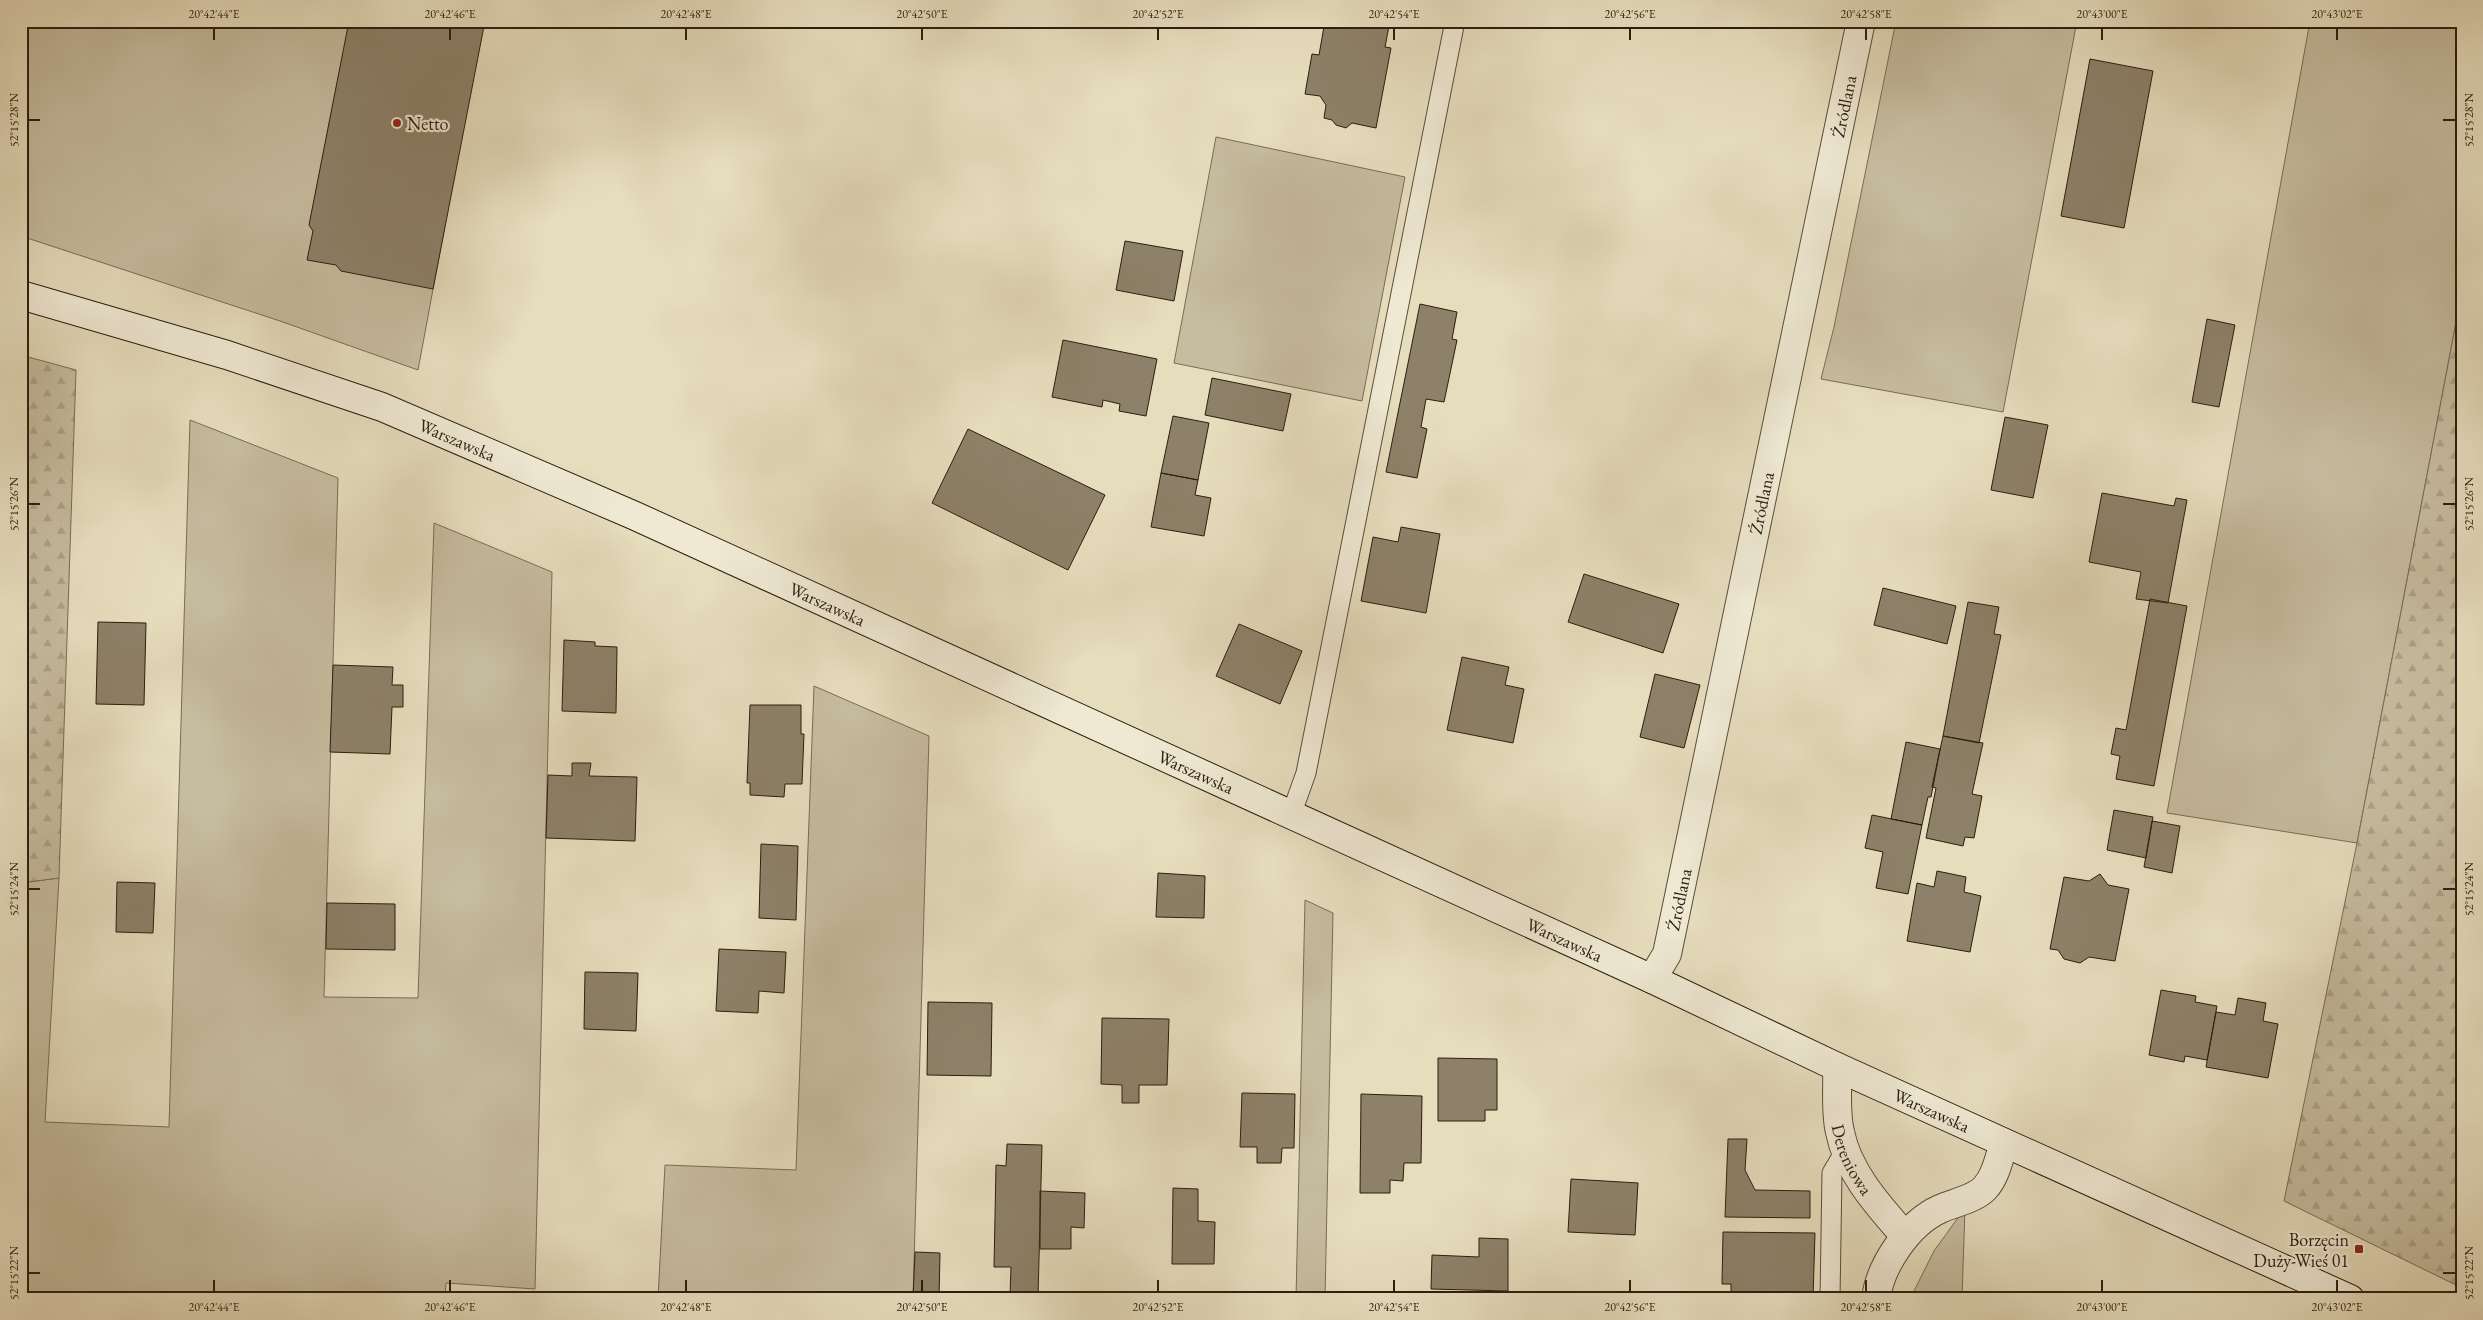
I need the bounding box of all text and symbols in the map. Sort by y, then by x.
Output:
text: 20°42'44"E [188,6,240,22]
text: 20°42'46"E [424,6,476,22]
text: 20°42'48"E [660,6,712,22]
text: 20°42'50"E [896,6,948,22]
text: 20°42'52"E [1132,6,1184,22]
text: 20°42'54"E [1368,6,1420,22]
text: 20°42'56"E [1604,6,1656,22]
text: 20°42'58"E [1840,6,1892,22]
text: 20°43'00"E [2076,6,2128,22]
text: 20°43'02"E [2311,6,2363,22]
street label: Źródlana [1826,72,1861,140]
text: 52°15'28"N [6,93,22,147]
text: 52°15'28"N [2461,93,2477,147]
place label: Netto [407,112,449,135]
marker: Netto [391,117,403,129]
street label: Warszawska [415,413,500,466]
street label: Źródlana [1743,469,1779,536]
text: 52°15'26"N [6,477,22,531]
text: 52°15'26"N [2461,477,2477,531]
street label: Warszawska [786,576,870,631]
street label: Warszawska [1154,744,1239,799]
text: 52°15'24"N [6,862,22,916]
text: 52°15'24"N [2461,862,2477,916]
street label: Źródlana [1661,865,1696,933]
street label: Warszawska [1523,912,1607,967]
street label: Warszawska [1890,1083,1974,1137]
street label: Dereniowa [1827,1122,1879,1200]
place label: Borzęcin Duży-Wieś 01 [2253,1228,2349,1272]
marker: Borzęcin Duży-Wieś 01 [2353,1243,2365,1255]
text: 52°15'22"N [6,1246,22,1300]
text: 52°15'22"N [2461,1246,2477,1300]
text: 20°42'44"E [188,1299,240,1315]
text: 20°42'46"E [424,1299,476,1315]
text: 20°42'48"E [660,1299,712,1315]
text: 20°42'50"E [896,1299,948,1315]
text: 20°42'52"E [1132,1299,1184,1315]
text: 20°42'54"E [1368,1299,1420,1315]
text: 20°42'56"E [1604,1299,1656,1315]
text: 20°42'58"E [1840,1299,1892,1315]
text: 20°43'00"E [2076,1299,2128,1315]
text: 20°43'02"E [2311,1299,2363,1315]

